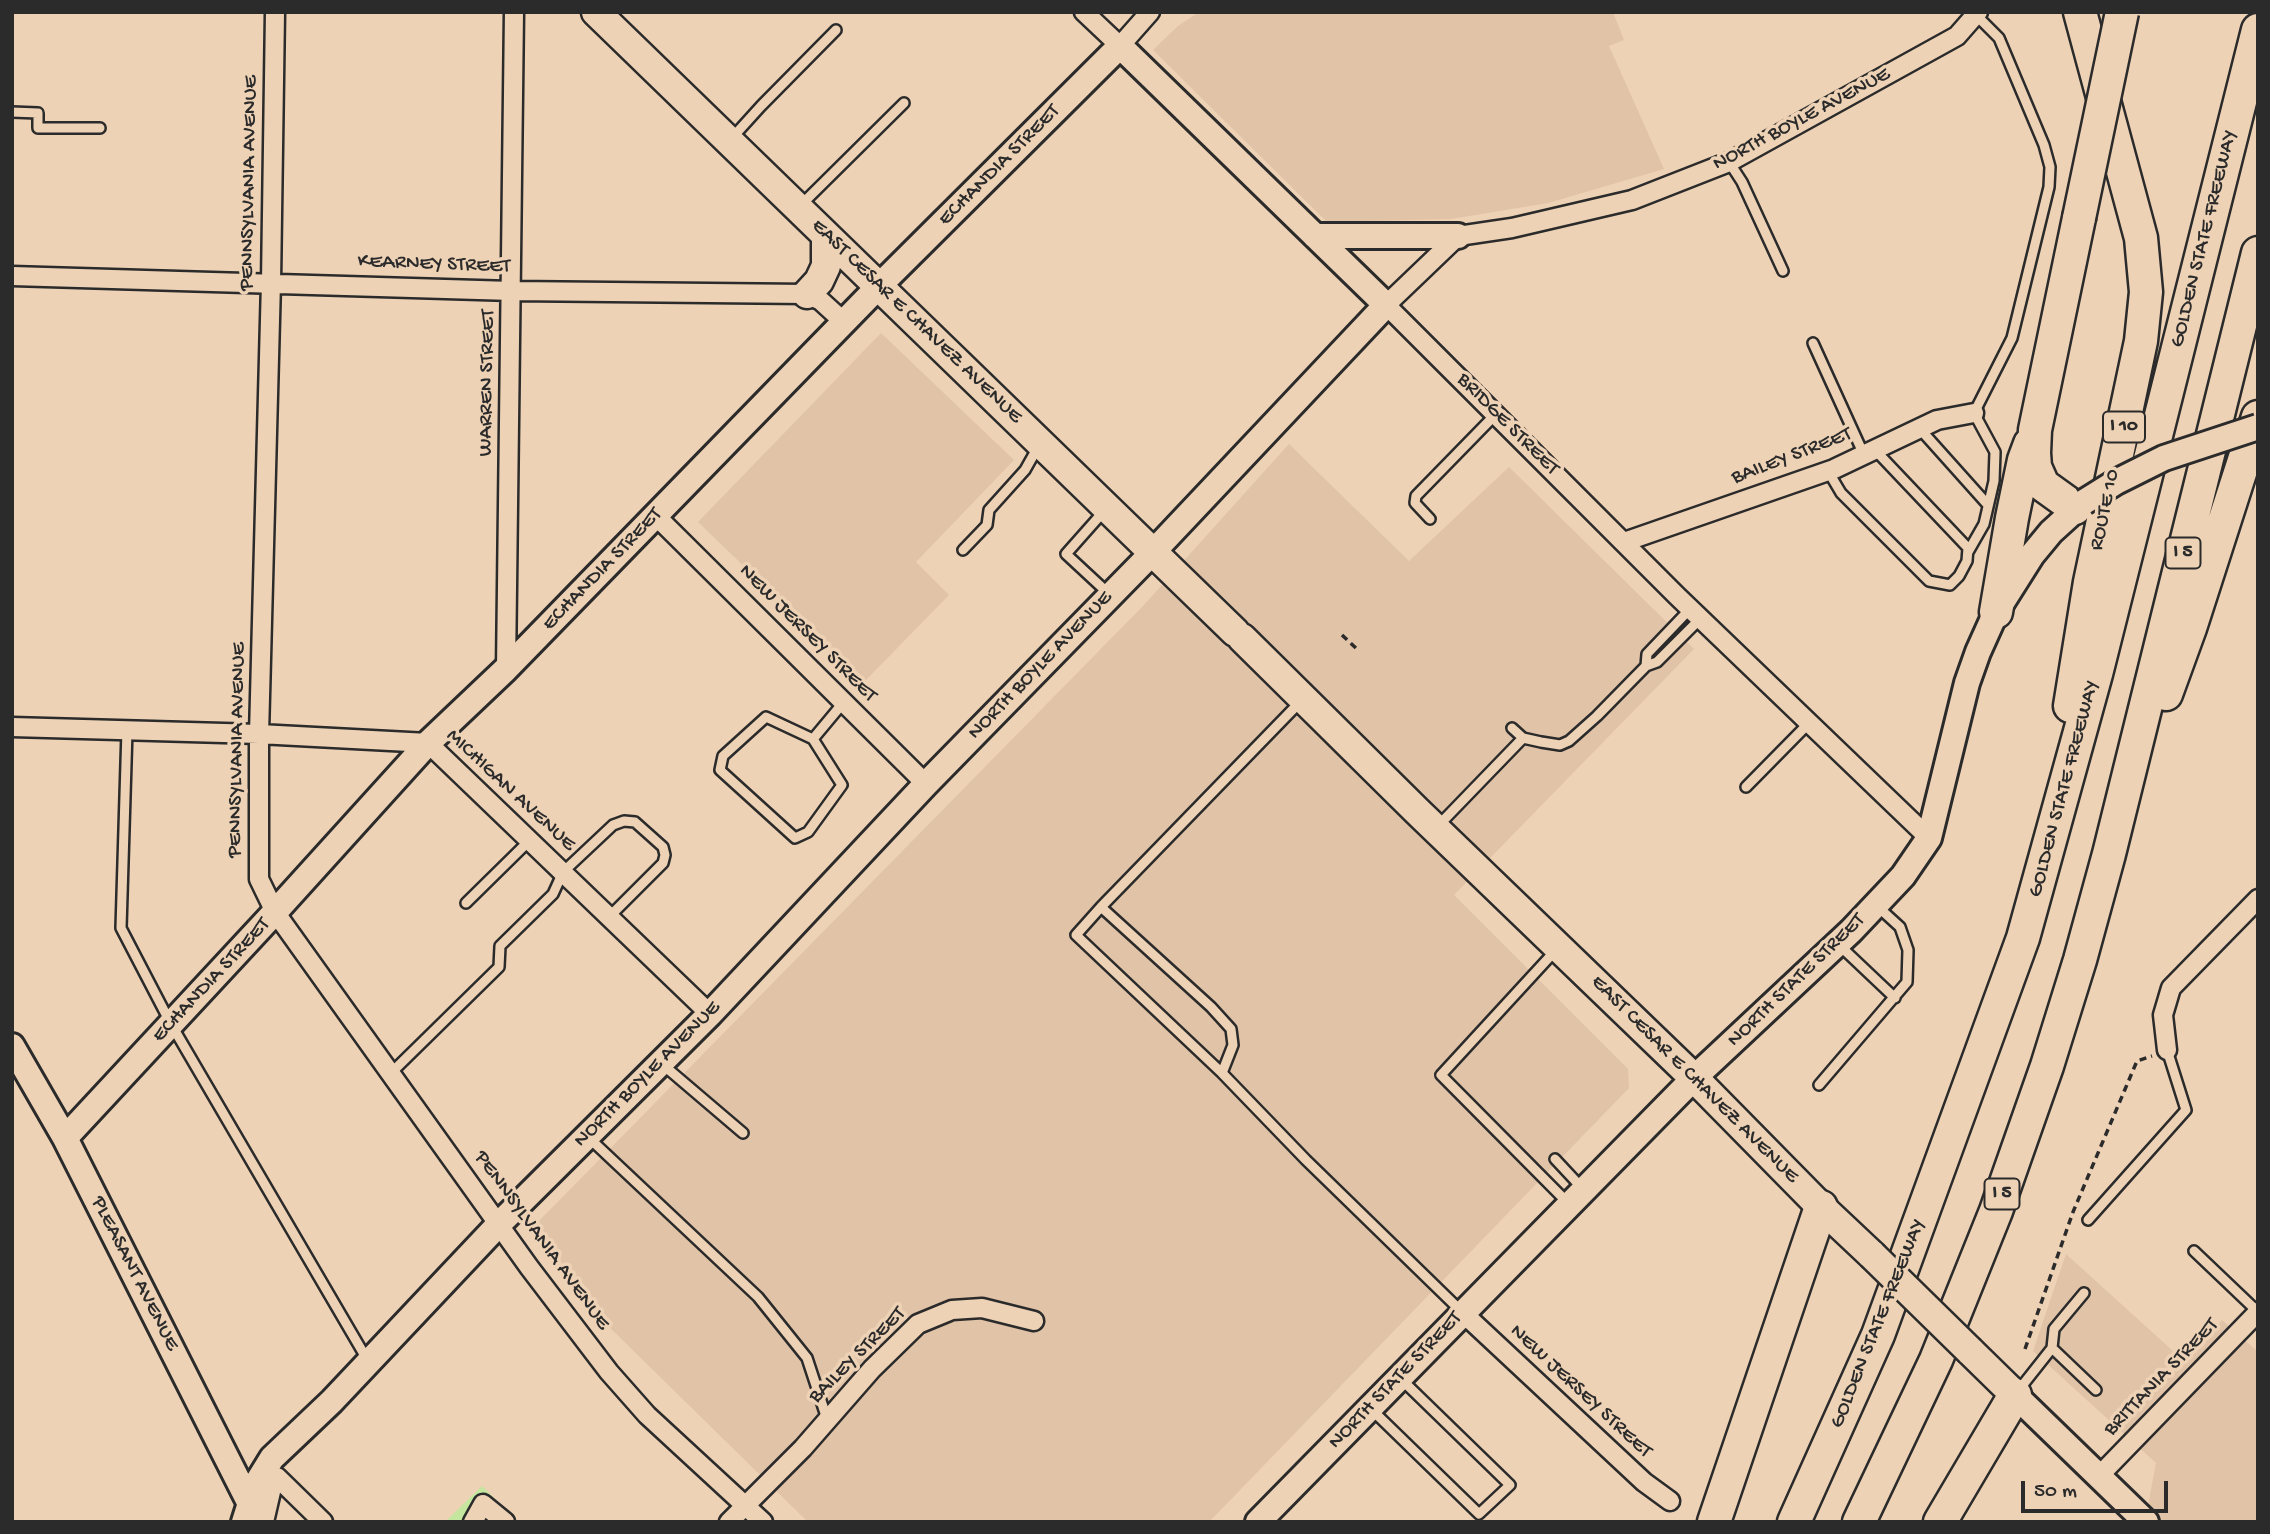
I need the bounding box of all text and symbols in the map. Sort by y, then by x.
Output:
street label: NORTH BOYLE AVENUE [1709,63,1895,177]
street label: PENNSYLVANIA AVENUE [236,75,264,291]
street label: ECHANDIA STREET [934,100,1066,232]
street label: GOLDEN STATE FREEWAY [2166,128,2244,350]
street label: EAST CESAR E CHAVEZ AVENUE [805,214,1027,430]
street label: KEARNEY STREET [357,250,511,280]
street label: WARREN STREET [474,309,502,457]
street label: BRIDGE STREET [1450,368,1564,482]
road number: I 10 [2103,412,2145,442]
street label: BAILEY STREET [1728,423,1856,491]
street label: ROUTE 10 [2085,467,2127,553]
street label: ECHANDIA STREET [538,503,668,637]
road number: I 5 [2166,538,2200,568]
street label: NEW JERSEY STREET [733,560,881,708]
street label: NORTH BOYLE AVENUE [963,586,1119,746]
street label: PENNSYLVANIA AVENUE [224,642,252,858]
street label: GOLDEN STATE FREEWAY [2024,678,2106,900]
street label: MICHIGAN AVENUE [440,724,580,858]
street label: NORTH STATE STREET [1723,909,1871,1053]
street label: ECHANDIA STREET [148,913,276,1049]
street label: EAST CESAR E CHAVEZ AVENUE [1585,971,1803,1189]
street label: NORTH BOYLE AVENUE [569,996,727,1154]
street label: PENNSYLVANIA AVENUE [467,1146,615,1336]
road number: I 5 [1984,1178,2020,1210]
street label: PLEASANT AVENUE [84,1193,184,1355]
street label: GOLDEN STATE FREEWAY [1825,1216,1933,1432]
street label: BAILEY STREET [804,1302,912,1410]
street label: NORTH STATE STREET [1324,1307,1468,1455]
street label: BRITTANIA STREET [2099,1314,2225,1442]
street label: NEW JERSEY STREET [1504,1320,1656,1464]
scale bar [2025,1468,2172,1512]
text: 50 m [2034,1480,2077,1505]

